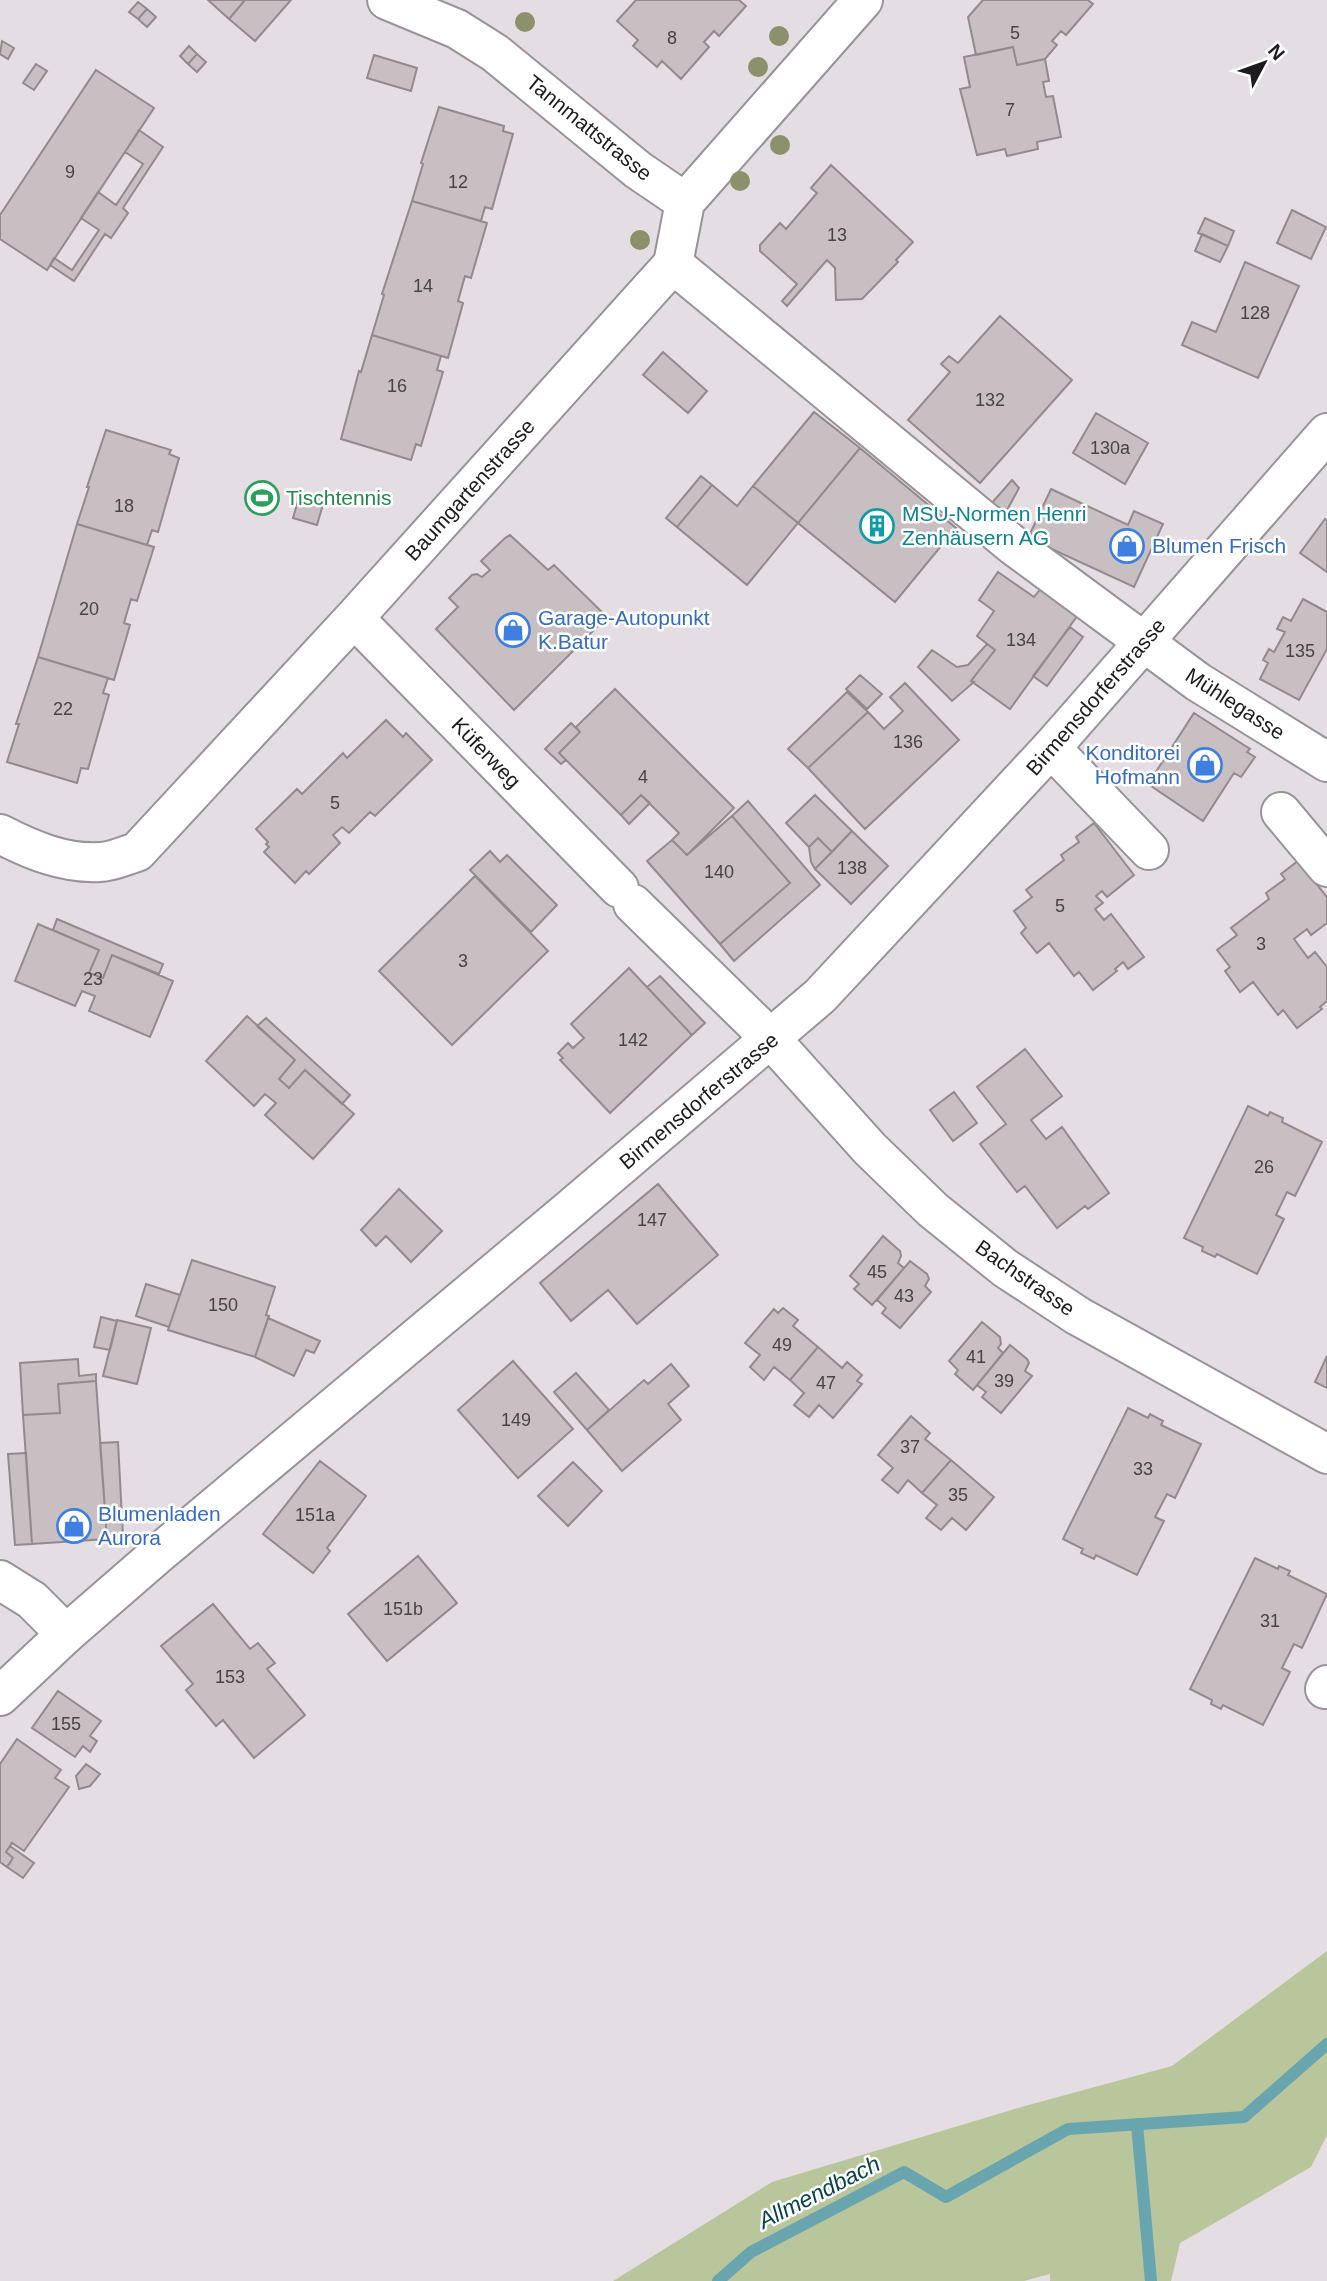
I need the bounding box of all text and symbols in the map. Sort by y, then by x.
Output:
house number: 5 [1010,23,1020,43]
house number: 8 [667,28,677,48]
north arrow [1229,28,1299,98]
text: N [1264,40,1289,64]
street label: Tannmattstrasse [522,70,656,185]
house number: 7 [1005,100,1015,120]
house number: 9 [65,162,75,182]
house number: 12 [448,172,468,192]
house number: 13 [827,225,847,245]
house number: 14 [413,276,433,296]
house number: 128 [1240,303,1270,323]
house number: 16 [387,376,407,396]
house number: 132 [975,390,1005,410]
street label: Baumgartenstrasse [400,414,539,565]
house number: 130a [1090,438,1131,458]
sports icon: Tischtennis [243,479,281,517]
place label: Tischtennis [286,486,391,509]
house number: 18 [114,496,134,516]
place label: MSU-Normen Henri Zenhäusern AG [902,502,1086,549]
building icon: MSU-Normen Henri Zenhäusern AG [858,507,896,545]
shop icon: Blumen Frisch [1108,527,1146,565]
place label: Blumen Frisch [1152,534,1286,557]
house number: 20 [79,599,99,619]
place label: Garage-Autopunkt K.Batur [538,606,710,653]
shop icon: Garage-Autopunkt K.Batur [494,611,532,649]
street label: Birmensdorferstrasse [1021,614,1170,780]
house number: 134 [1006,630,1036,650]
house number: 135 [1285,641,1315,661]
street label: Mühlegasse [1182,663,1289,744]
house number: 22 [53,699,73,719]
street label: Küferweg [447,713,525,793]
house number: 136 [893,732,923,752]
place label: Konditorei Hofmann [1085,741,1180,788]
shop icon: Konditorei Hofmann [1186,746,1224,784]
house number: 4 [638,767,648,787]
house number: 5 [330,793,340,813]
house number: 138 [837,858,867,878]
house number: 140 [704,862,734,882]
house number: 5 [1055,896,1065,916]
house number: 3 [1256,934,1266,954]
house number: 3 [458,951,468,971]
house number: 23 [83,969,103,989]
street label: Birmensdorferstrasse [615,1028,783,1174]
house number: 142 [618,1030,648,1050]
house number: 26 [1254,1157,1274,1177]
house number: 147 [637,1210,667,1230]
street label: Bachstrasse [971,1235,1079,1320]
house number: 45 [867,1262,887,1282]
house number: 43 [894,1286,914,1306]
house number: 150 [208,1295,238,1315]
house number: 49 [772,1335,792,1355]
house number: 41 [966,1347,986,1367]
house number: 39 [994,1371,1014,1391]
house number: 47 [816,1373,836,1393]
house number: 149 [501,1410,531,1430]
house number: 37 [900,1437,920,1457]
house number: 33 [1133,1459,1153,1479]
house number: 35 [948,1485,968,1505]
place label: Blumenladen Aurora [98,1502,221,1549]
house number: 151a [295,1505,336,1525]
shop icon: Blumenladen Aurora [55,1507,93,1545]
house number: 151b [383,1599,423,1619]
house number: 31 [1260,1611,1280,1631]
house number: 153 [215,1667,245,1687]
house number: 155 [51,1714,81,1734]
water label: Allmendbach [752,2150,884,2235]

